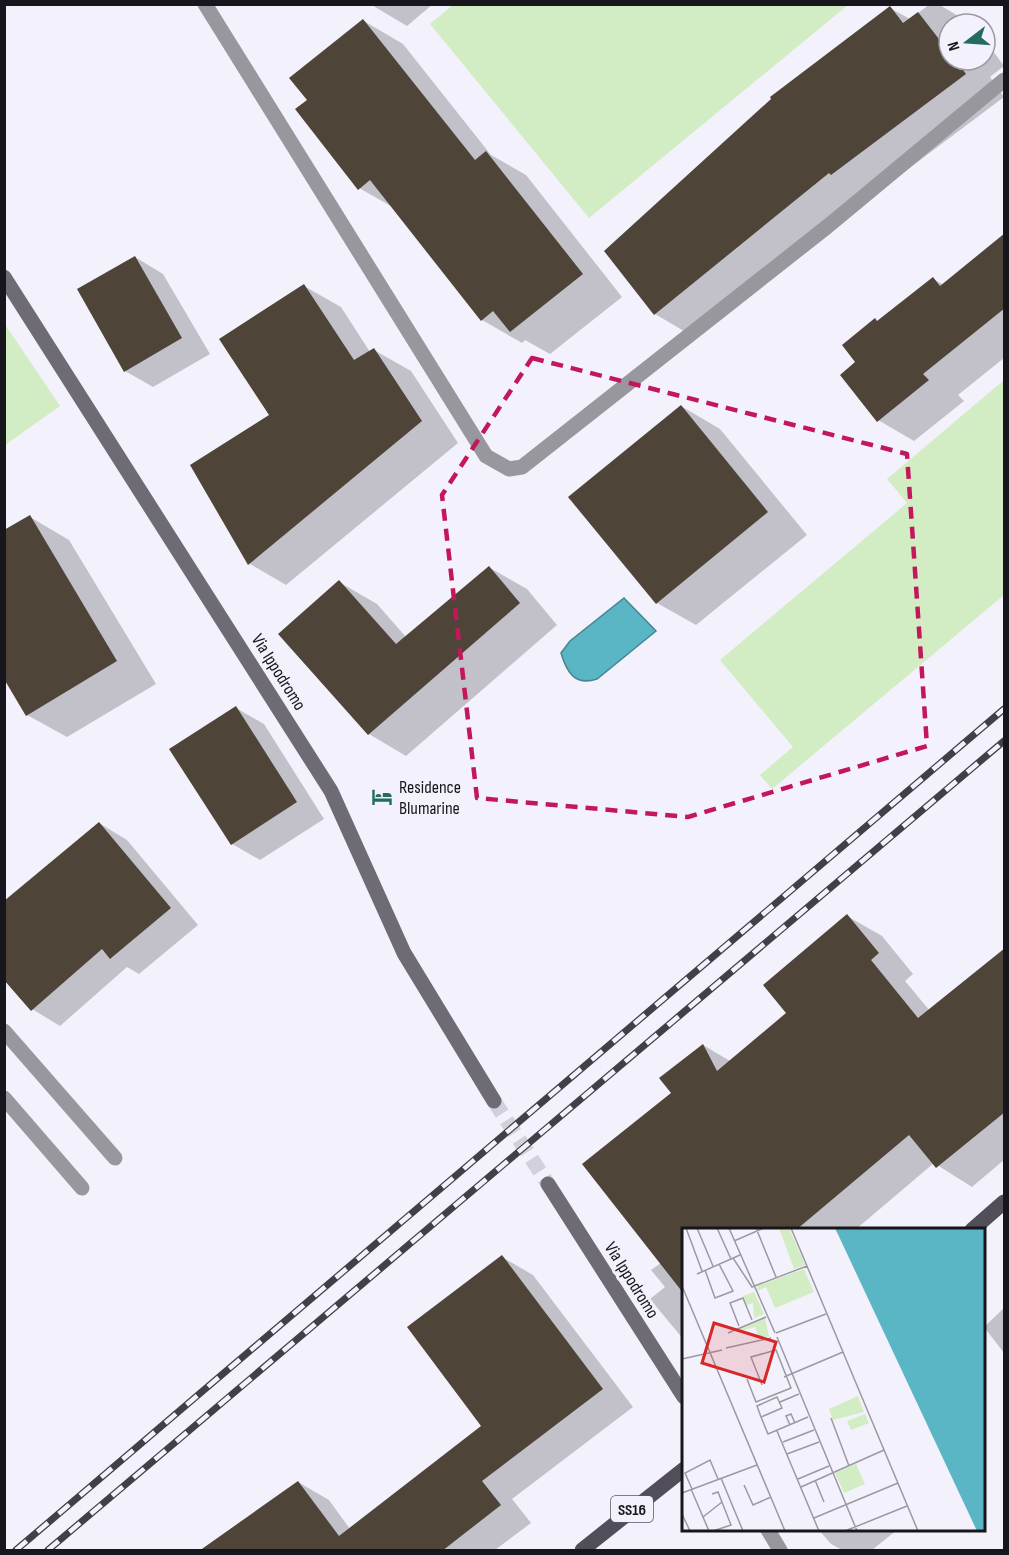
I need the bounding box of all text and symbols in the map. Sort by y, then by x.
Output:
north arrow [937,12,997,72]
text: N [944,39,964,53]
street label: Via Ippodromo [247,630,310,714]
place label: Residence Blumarine [399,777,461,819]
hotel icon: Residence Blumarine [370,785,394,809]
inset map [682,1228,985,1531]
street label: Via Ippodromo [600,1238,663,1322]
road number: SS16 [611,1496,653,1522]

